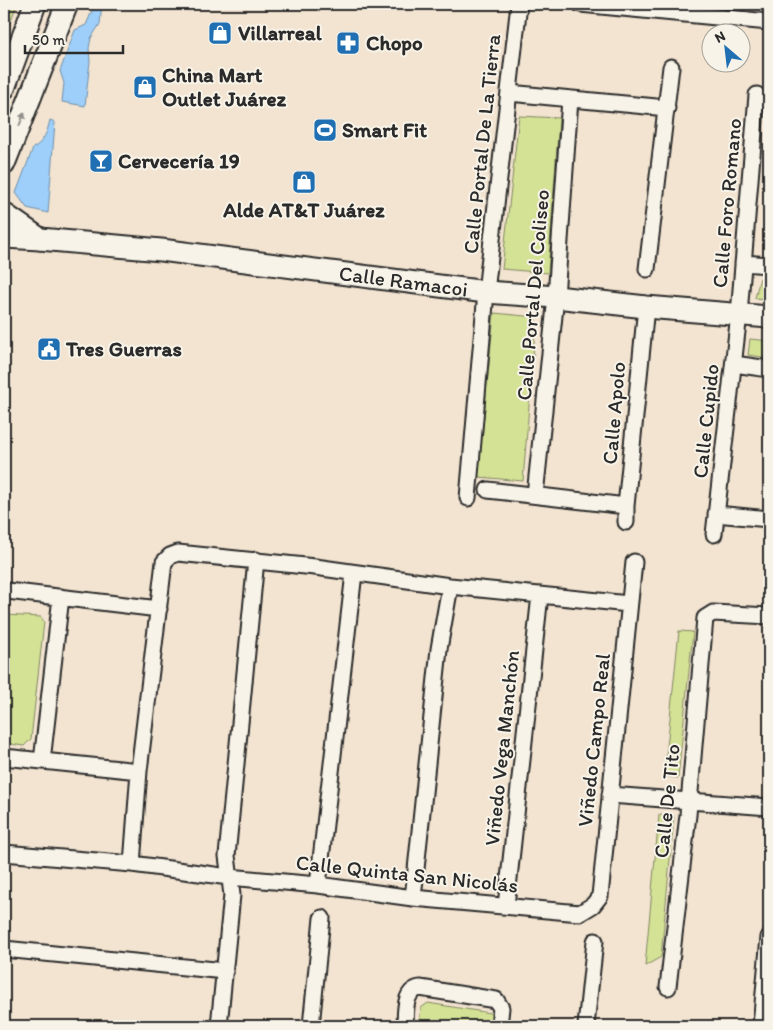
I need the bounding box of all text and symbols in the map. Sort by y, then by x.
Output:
shop icon: Villarreal [207,20,233,46]
place label: Villarreal [238,20,323,45]
scale bar [25,22,122,54]
north arrow [700,22,750,72]
text: N [712,27,728,47]
pharmacy icon: Chopo [335,30,361,56]
place label: Chopo [366,30,423,56]
text: 50 m [32,31,65,49]
street label: Calle Portal De La Tierra [458,33,505,255]
place label: China Mart Outlet Juárez [162,62,287,111]
shop icon: China Mart Outlet Juárez [132,74,158,100]
one-way arrow [19,111,26,126]
sports icon: Smart Fit [312,117,338,143]
place label: Smart Fit [342,117,427,142]
street label: Calle Foro Romano [707,117,746,289]
bar icon: Cervecería 19 [88,148,114,174]
place label: Cervecería 19 [118,148,240,173]
shop icon: Alde AT&T Juárez [291,169,317,195]
street label: Calle Portal Del Coliseo [511,188,554,401]
place label: Alde AT&T Juárez [222,197,385,222]
street label: Calle Ramacoi [338,260,469,302]
public building icon: Tres Guerras [36,336,62,362]
place label: Tres Guerras [65,336,182,361]
street label: Calle Apolo [597,361,630,465]
street label: Calle Cupido [687,362,724,479]
street label: Viñedo Vega Manchón [479,649,524,847]
street label: Viñedo Campo Real [572,652,615,828]
street label: Calle De Tito [648,743,685,859]
street label: Calle Quinta San Nicolás [295,849,519,898]

